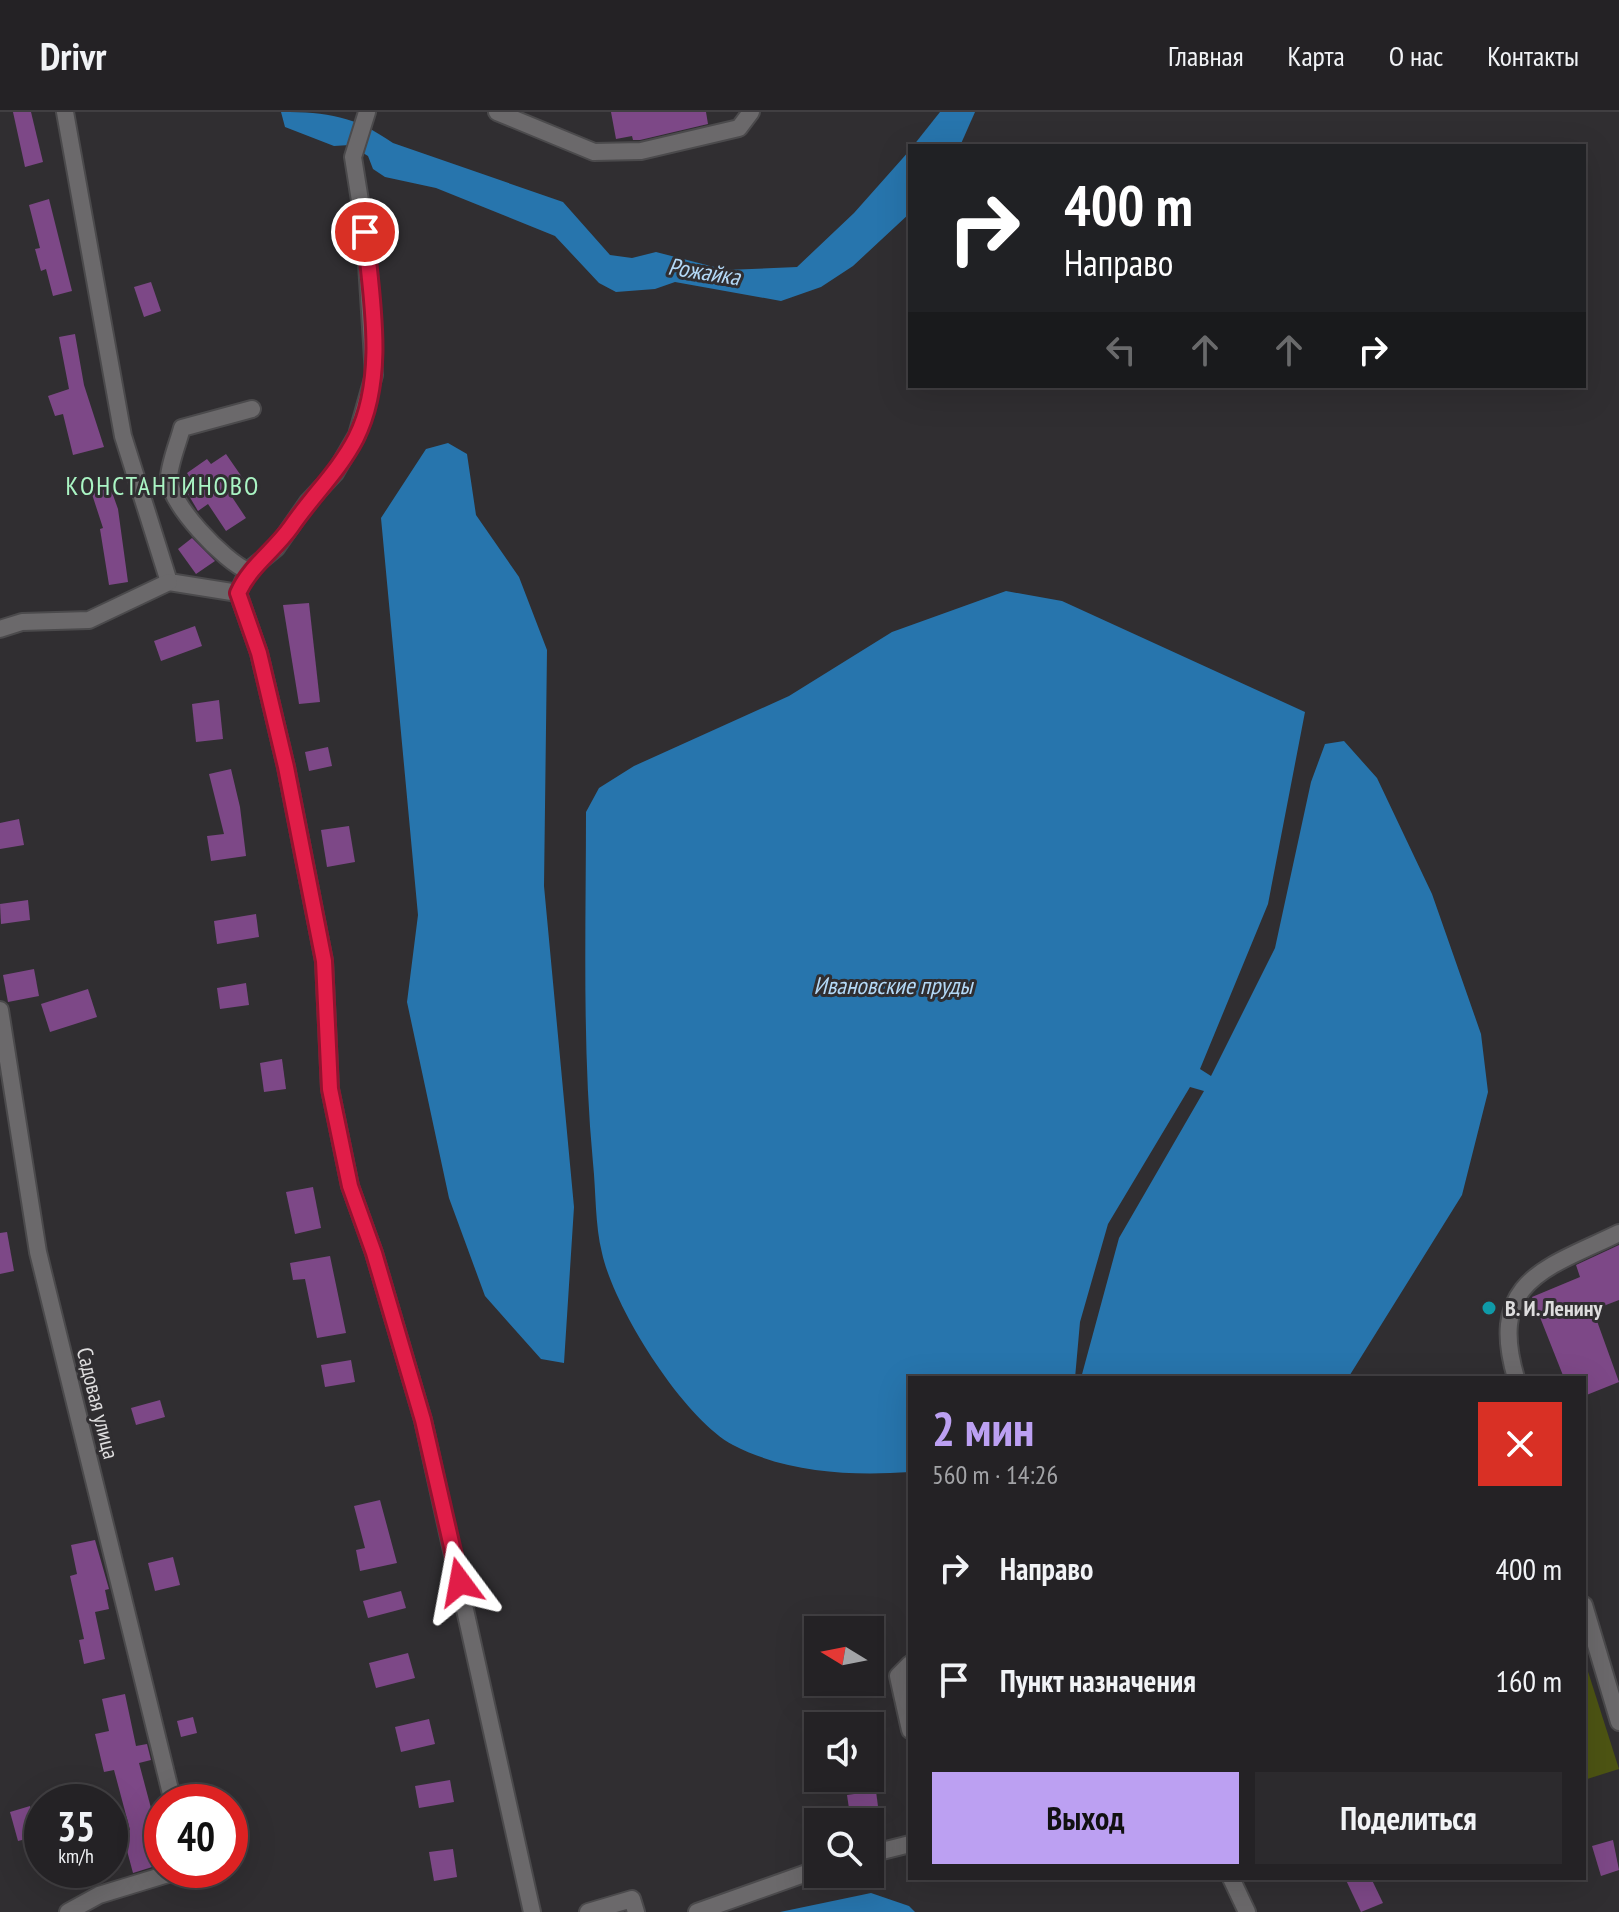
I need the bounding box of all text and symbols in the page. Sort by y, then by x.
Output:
text: Drivr [40,31,106,80]
text: Главная [1168,37,1244,74]
text: Карта [1288,37,1345,74]
text: О нас [1389,37,1443,74]
text: Контакты [1487,37,1579,74]
text: 400 m [1064,169,1193,241]
icon: right [932,176,1036,280]
pin [331,198,399,266]
icon: arrive [343,210,387,254]
text: Направо [1064,239,1173,286]
water label: Рожайка [666,251,744,293]
icon: left [1099,328,1143,372]
icon: ahead [1183,328,1227,372]
icon: ahead [1267,328,1311,372]
icon: right [1351,328,1395,372]
district label: КОНСТАНТИНОВО [66,469,260,502]
water label: Ивановские пруды [814,970,974,1001]
place label: В. И. Ленину [1505,1294,1603,1322]
marker: В. И. Ленину [1480,1299,1498,1317]
street label: Садовая улица [71,1344,125,1462]
text: 2 мин [932,1397,1034,1459]
button: close [1478,1402,1562,1486]
text: 560 m · 14:26 [932,1458,1058,1491]
position arrow [418,1540,502,1624]
icon: right [932,1546,976,1590]
text: Направо [1000,1549,1093,1588]
text: 400 m [1496,1549,1562,1588]
north arrow [804,1616,884,1696]
map controls [804,1616,884,1888]
icon: arrive [932,1658,976,1702]
text: Пункт назначения [1000,1661,1196,1700]
text: 160 m [1496,1661,1562,1700]
button: sound [804,1712,884,1792]
button: Выход [932,1772,1239,1864]
button: Поделиться [1255,1772,1562,1864]
speed limit sign: 40 [144,1784,248,1888]
text: 35 [57,1800,95,1852]
button: search [804,1808,884,1888]
text: km/h [58,1843,94,1869]

